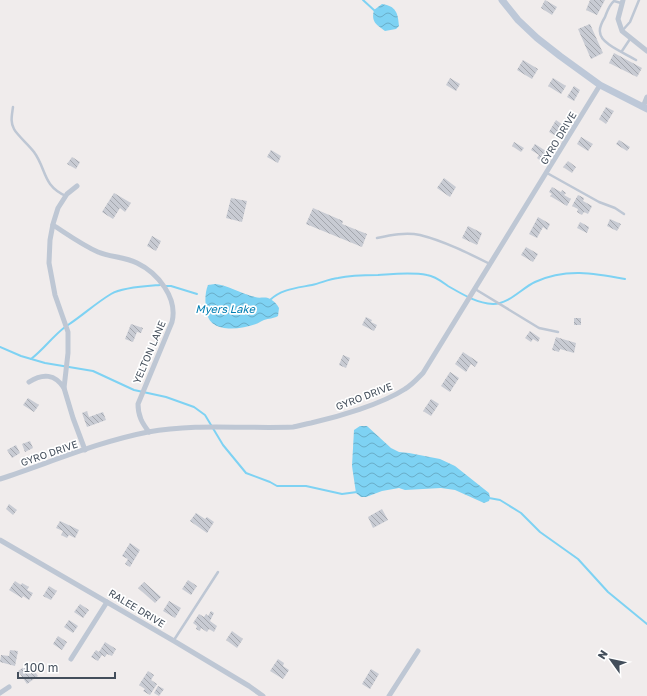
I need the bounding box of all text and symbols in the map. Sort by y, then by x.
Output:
street label: GYRO DRIVE [538,109,578,167]
water label: Myers Lake [195,302,256,316]
street label: YELTON LANE [130,319,168,385]
street label: GYRO DRIVE [334,380,394,412]
street label: GYRO DRIVE [19,438,79,468]
street label: RALEE DRIVE [107,586,167,630]
north arrow [591,640,631,680]
text: N [594,647,610,661]
scale bar [18,654,115,680]
text: 100 m [24,660,58,675]

